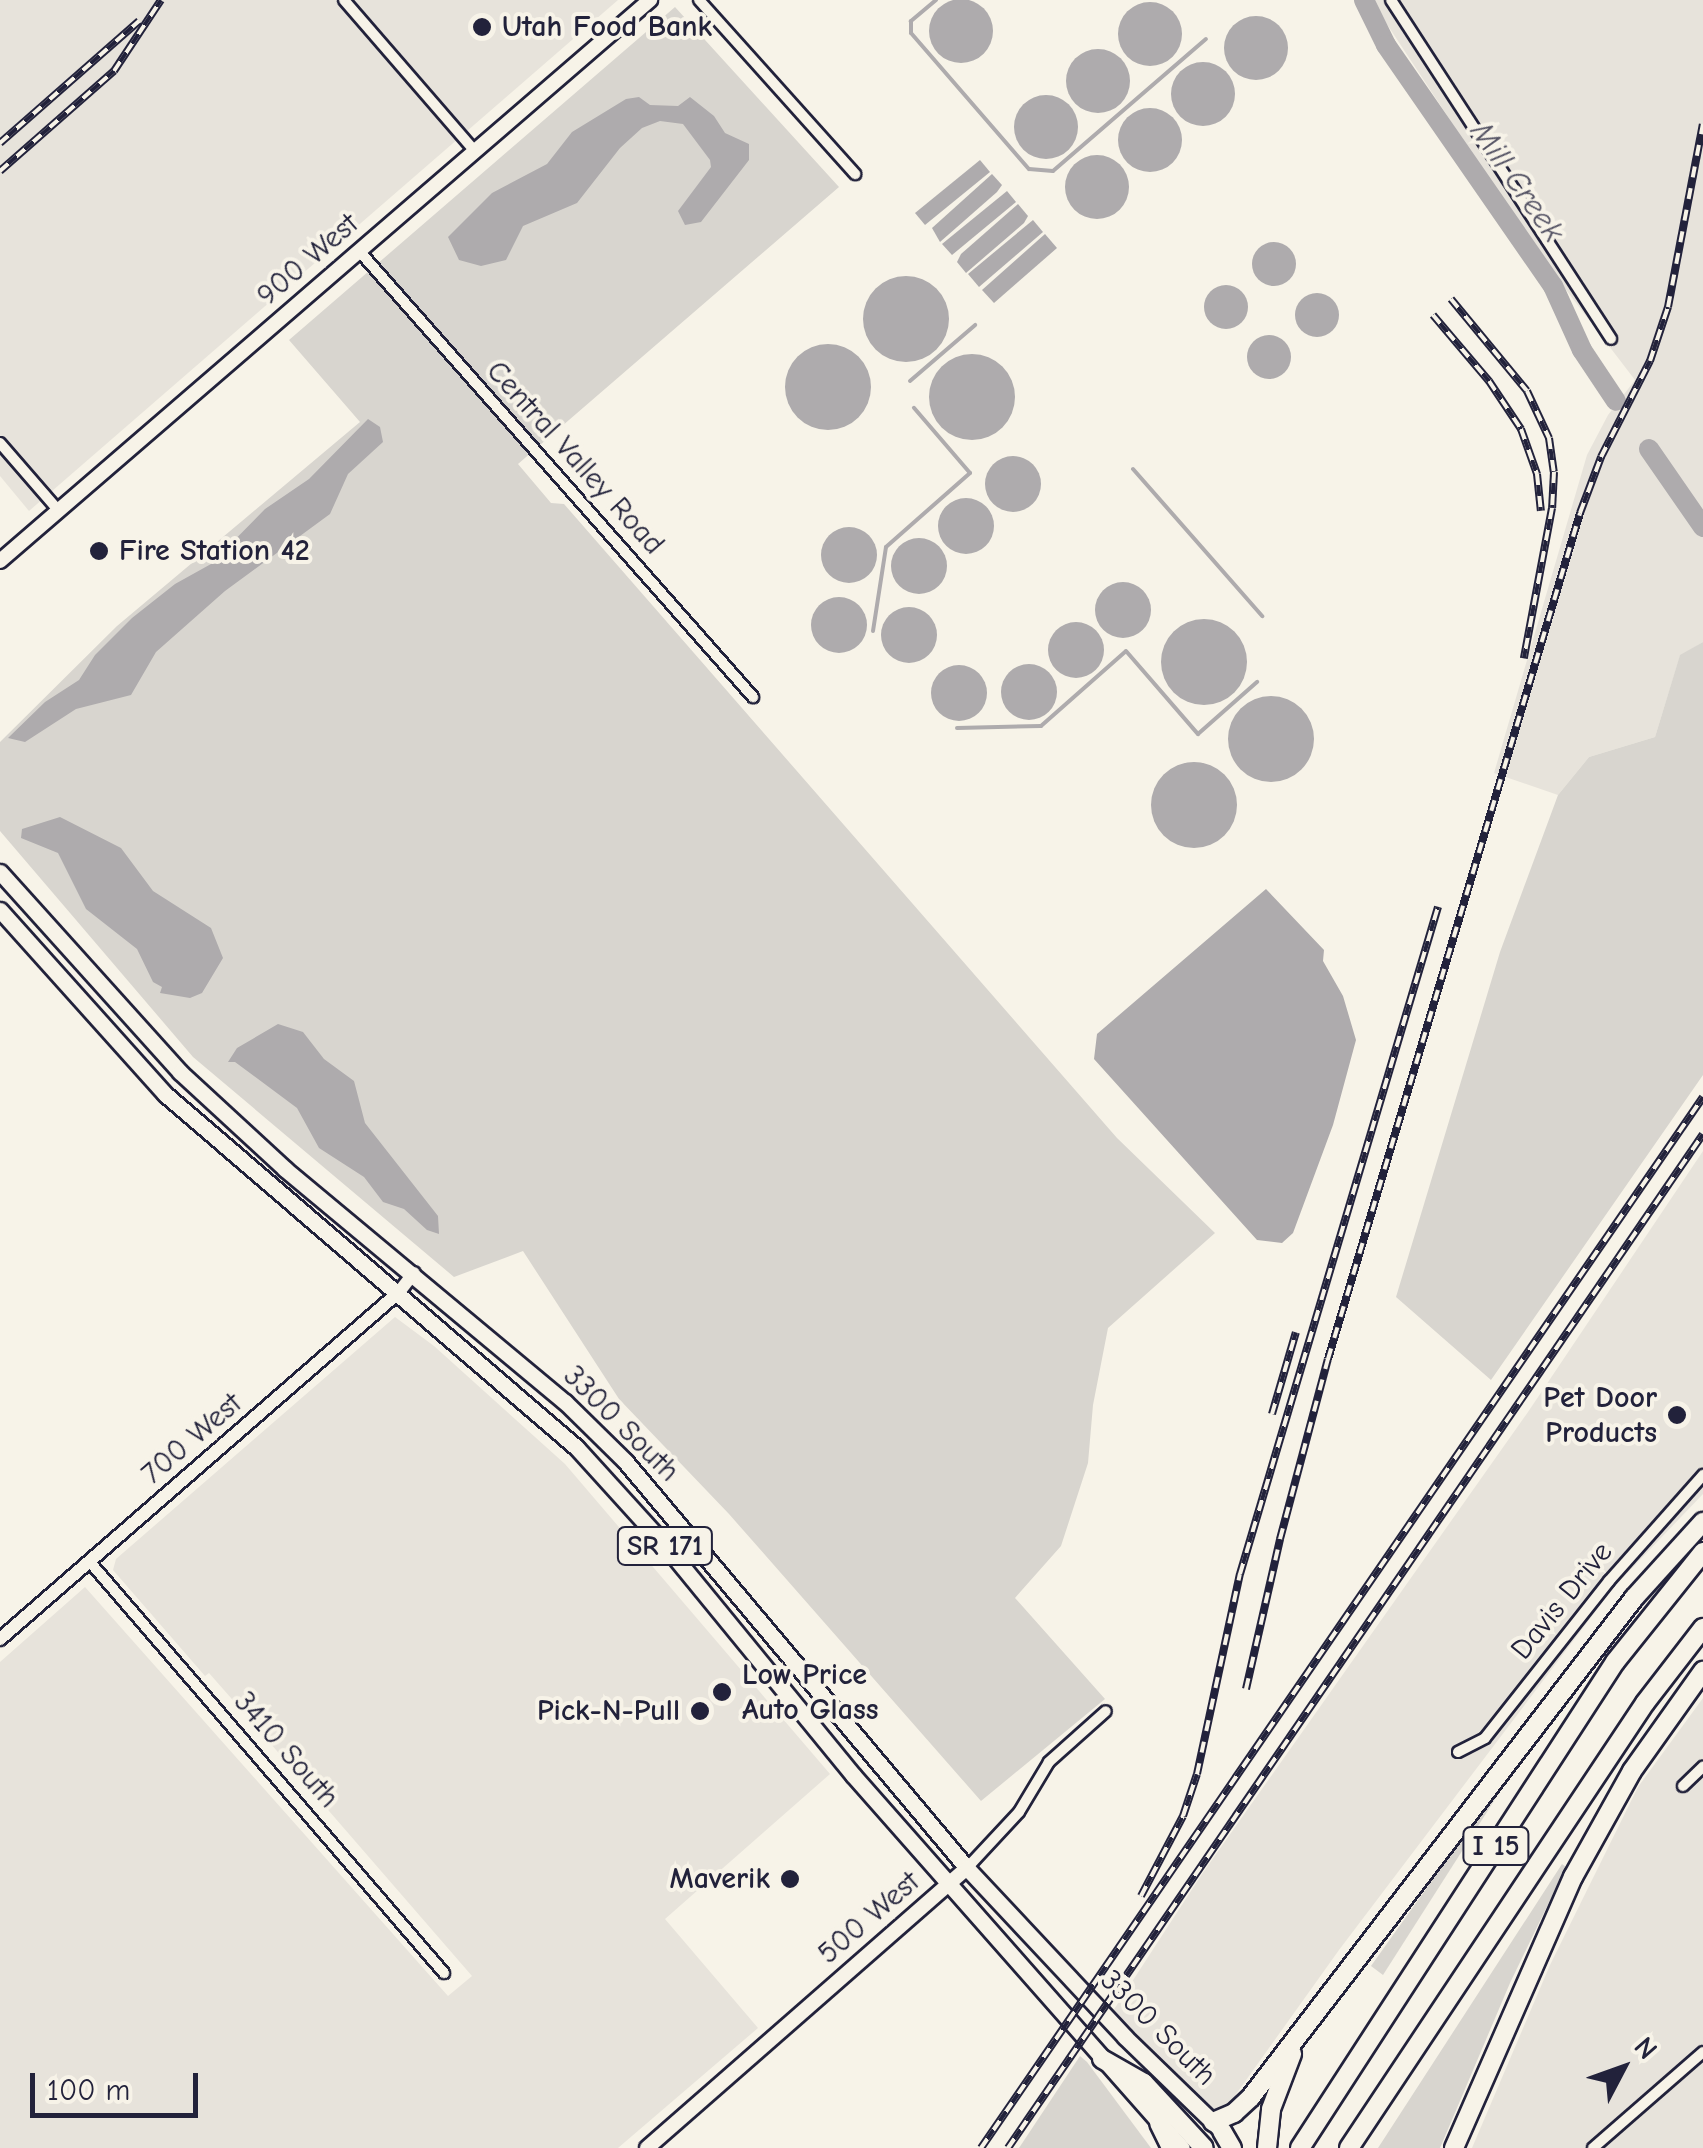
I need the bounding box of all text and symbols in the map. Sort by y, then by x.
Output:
place label: Utah Food Bank [502,9,712,45]
marker: Utah Food Bank [471,16,493,38]
water label: Mill Creek [1462,114,1572,250]
street label: 900 West [250,206,366,314]
street label: Central Valley Road [479,354,671,562]
place label: Fire Station 42 [119,533,310,569]
marker: Fire Station 42 [88,540,110,562]
street label: 3300 South [555,1358,687,1490]
place label: Pet Door Products [1543,1380,1657,1450]
street label: 700 West [135,1386,249,1492]
marker: Pet Door Products [1666,1404,1688,1426]
road number: SR 171 [615,1523,715,1569]
street label: Davis Drive [1504,1535,1620,1667]
place label: Low Price Auto Glass [742,1657,878,1728]
marker: Low Price Auto Glass [711,1681,733,1703]
street label: 3410 South [226,1684,346,1816]
place label: Pick-N-Pull [537,1693,680,1729]
marker: Pick-N-Pull [689,1700,711,1722]
road number: I 15 [1461,1823,1531,1869]
place label: Maverik [670,1861,770,1897]
street label: 500 West [811,1864,927,1972]
marker: Maverik [779,1868,801,1890]
street label: 3300 South [1092,1962,1224,2094]
north arrow [1573,2018,1673,2118]
text: N [1628,2031,1664,2066]
scale bar [35,2053,202,2115]
text: 100 m [47,2073,130,2108]

